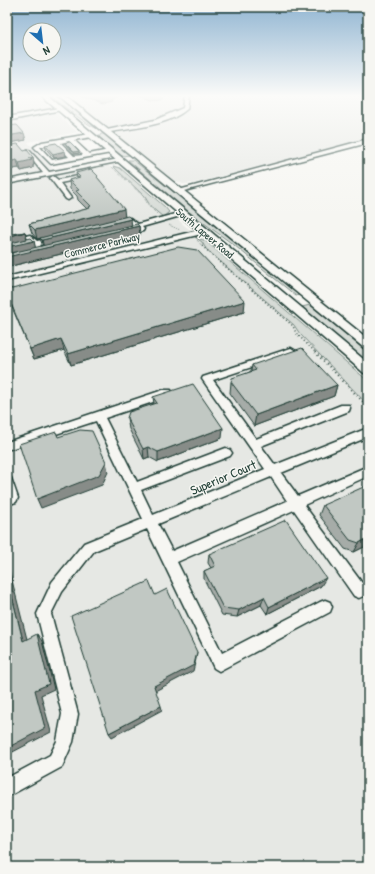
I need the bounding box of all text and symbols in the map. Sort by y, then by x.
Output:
north arrow [22,22,62,62]
text: N [41,43,53,58]
street label: South Lapeer Road [173,205,237,262]
street label: Commerce Parkway [63,229,142,261]
street label: Superior Court [187,455,259,499]

